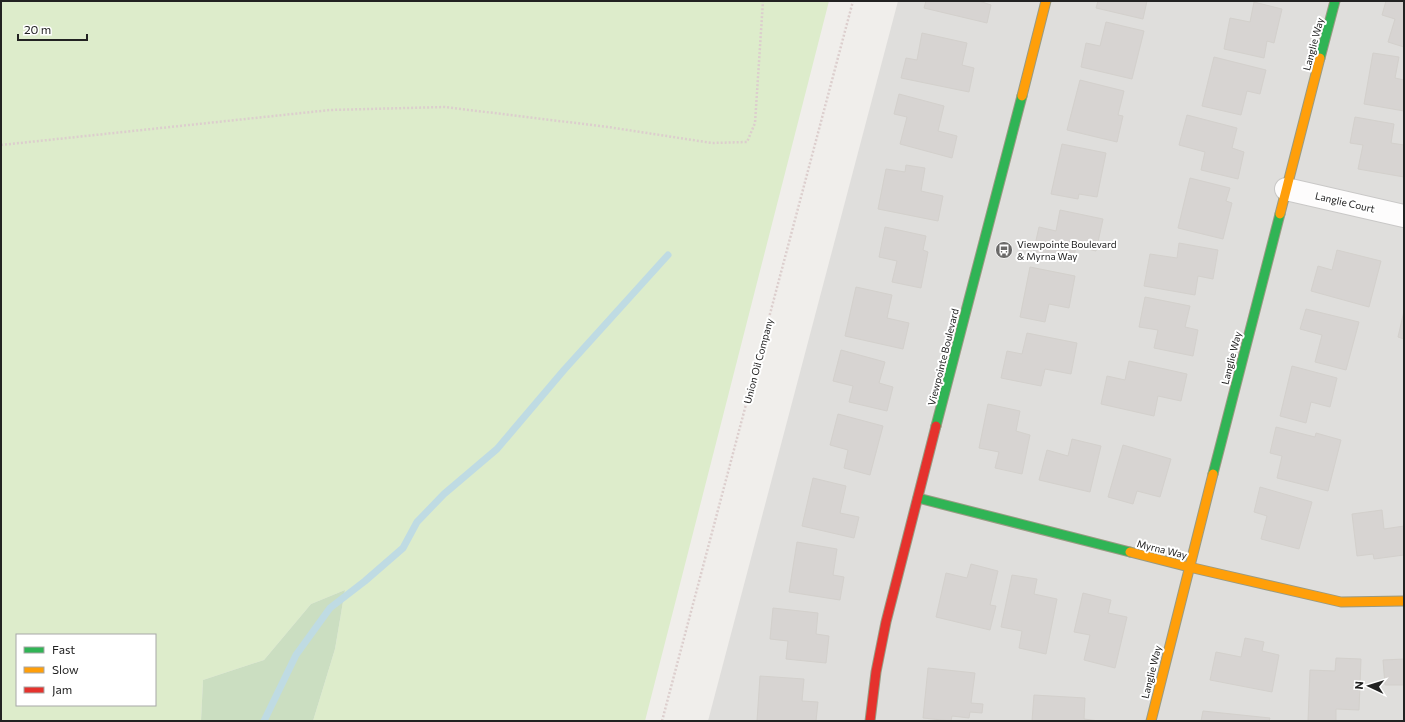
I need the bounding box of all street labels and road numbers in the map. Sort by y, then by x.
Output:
street label: Langlie Way [1300,16,1326,72]
street label: Langlie Court [1314,189,1376,215]
street label: Viewpointe Boulevard [925,307,961,407]
street label: Union Oil Company [741,317,775,405]
street label: Langlie Way [1219,330,1243,386]
street label: Myrna Way [1136,537,1188,561]
street label: Langlie Way [1139,644,1163,700]

